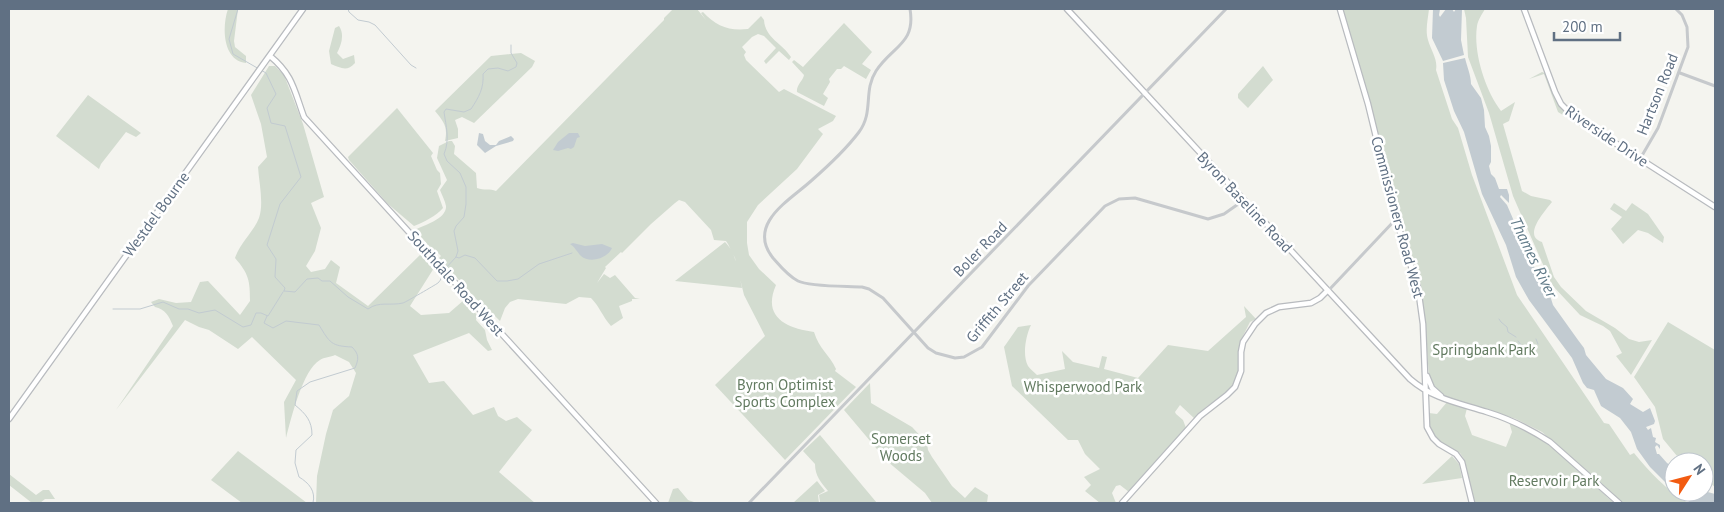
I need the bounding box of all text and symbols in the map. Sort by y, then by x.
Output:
scale bar [1554,10,1620,42]
text: 200 m [1562,17,1603,36]
street label: Hartson Road [1632,50,1682,138]
street label: Riverside Drive [1562,101,1652,171]
street label: Commissioners Road West [1367,134,1429,300]
street label: Byron Baseline Road [1193,148,1297,256]
street label: Westdel Bourne [119,168,193,260]
water label: Thames River [1506,213,1563,302]
street label: Boler Road [949,217,1011,281]
street label: Southdale Road West [404,226,508,340]
street label: Griffith Street [962,268,1032,346]
park label: Springbank Park [1432,340,1537,359]
park label: Byron Optimist Sports Complex [735,375,836,411]
park label: Whisperwood Park [1024,377,1143,396]
park label: Somerset Woods [871,429,931,465]
north arrow [1664,452,1714,502]
text: N [1690,460,1710,478]
park label: Reservoir Park [1509,471,1600,490]

